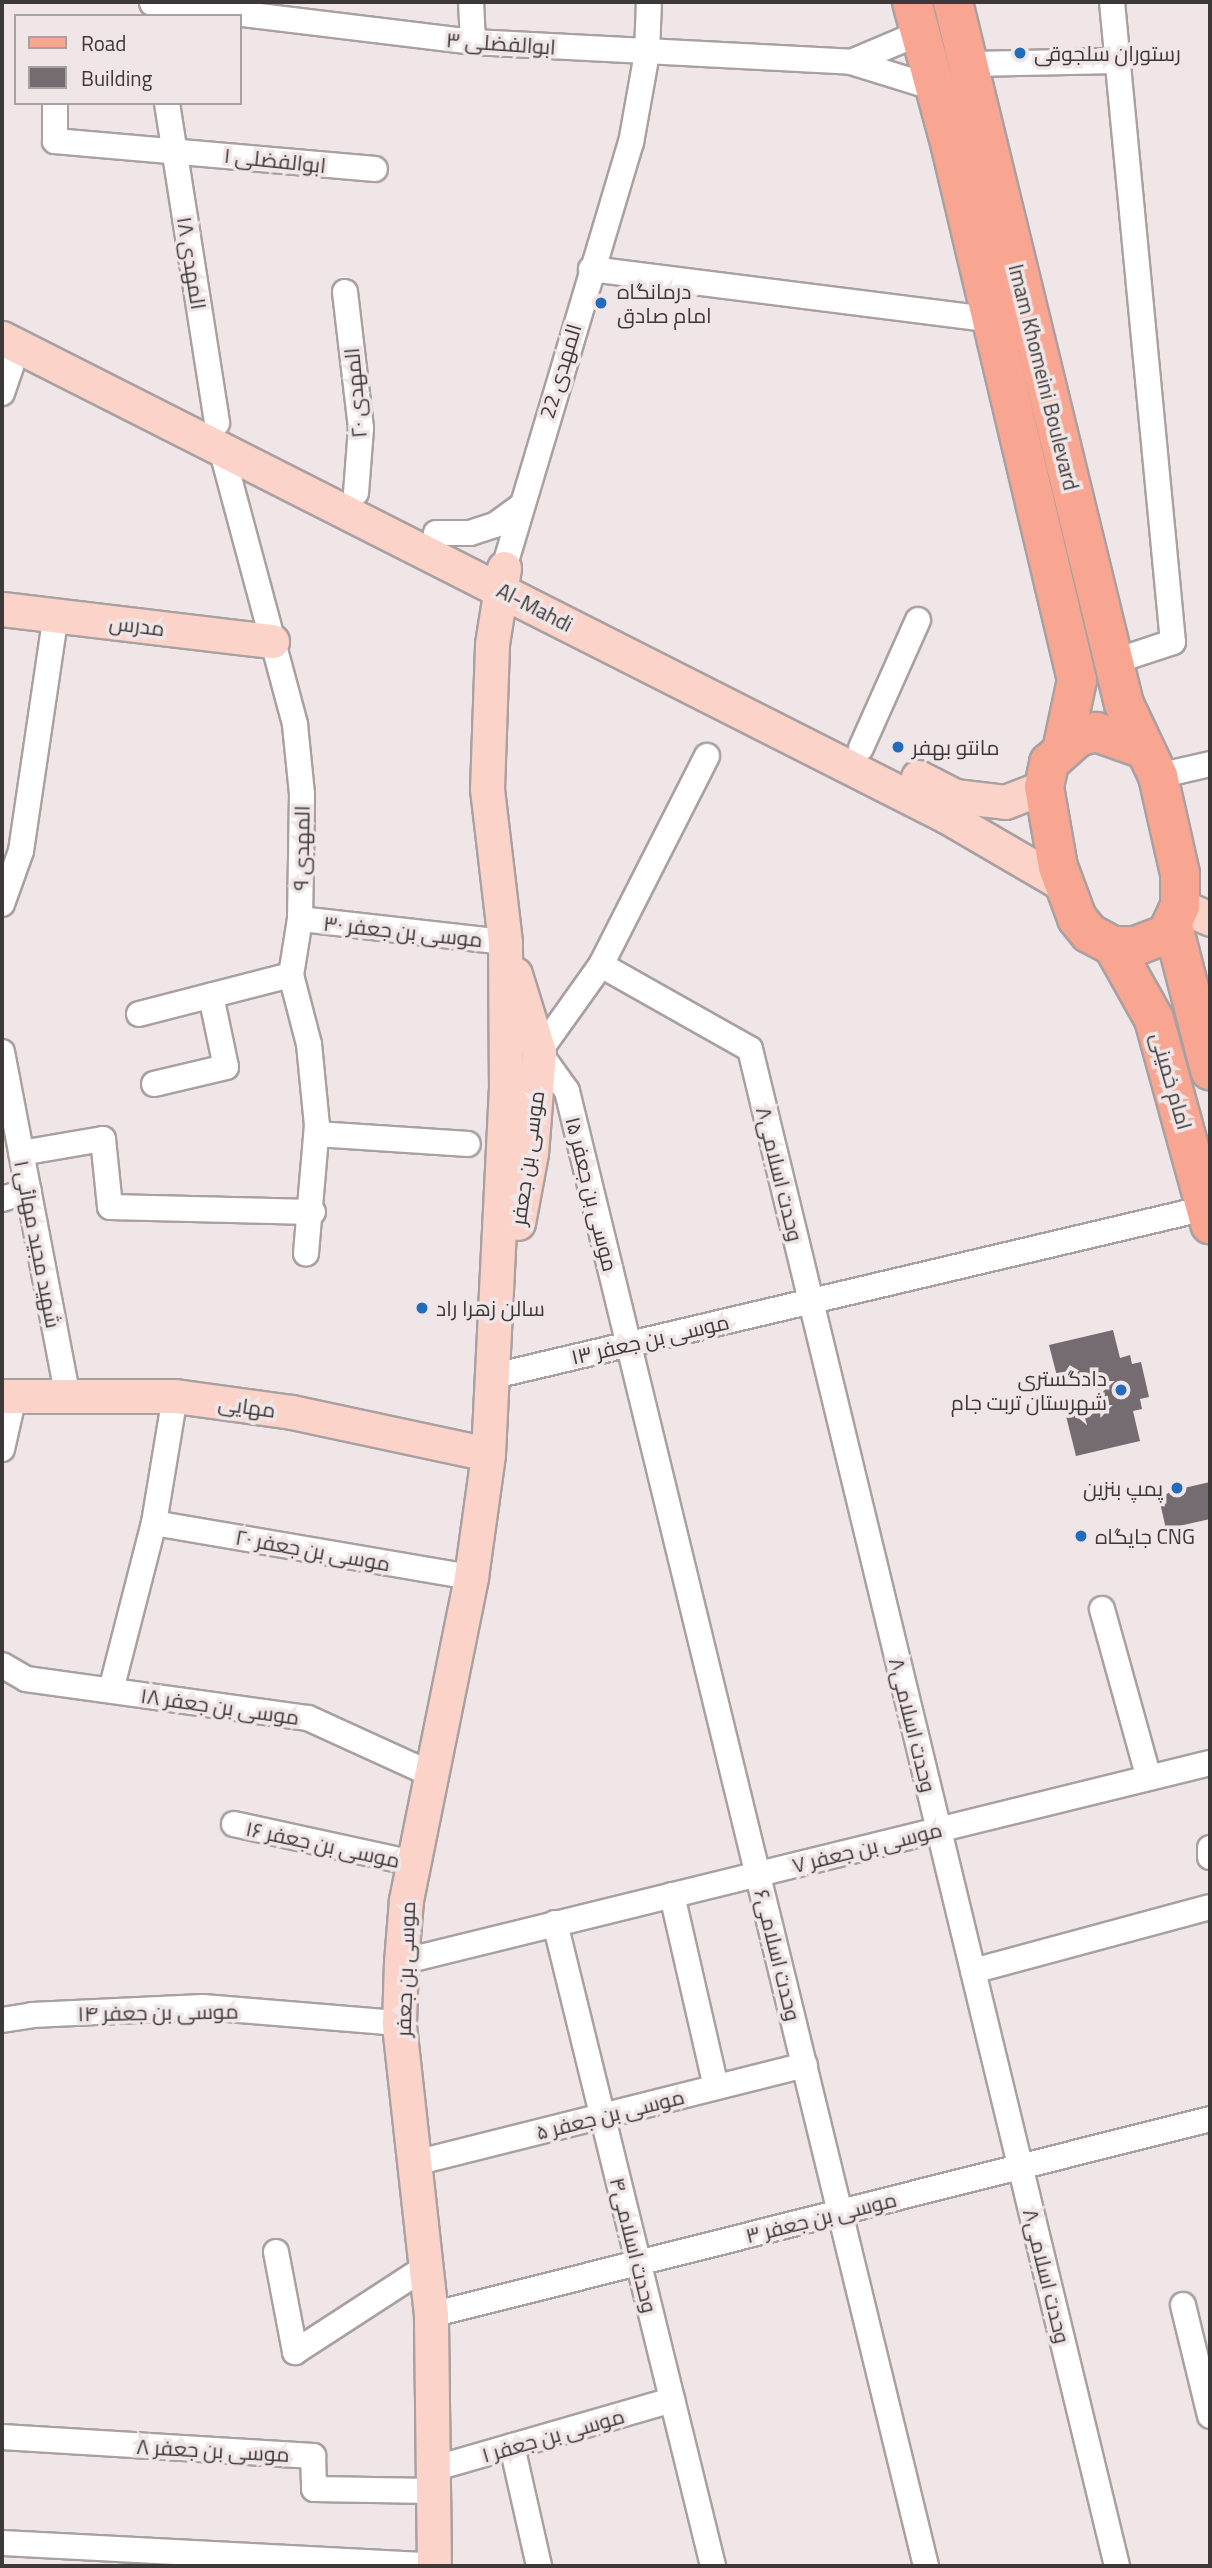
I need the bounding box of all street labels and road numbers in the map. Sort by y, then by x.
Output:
street label: ابوالفضلی ۳ [445,27,557,59]
street label: ابوالفضلی ۱ [223,142,327,178]
street label: المهدی ۱۸ [172,215,212,311]
street label: Imam Khomeini Boulevard [1004,261,1084,493]
street label: المهدی 22 [534,321,586,421]
street label: المهدی ۲۰ [339,347,371,439]
street label: Al-Mahdi [493,577,577,637]
street label: مدرس [108,609,166,641]
street label: المهدی ۹ [288,805,314,891]
street label: موسی بن جعفر ۳۰ [322,910,484,952]
street label: امام خمینی [1146,1030,1198,1132]
street label: موسی بن جعفر [505,1089,549,1227]
street label: وحدت اسلامی۸ [751,1104,809,1244]
street label: موسی بن جعفر ۱۵ [561,1114,623,1274]
street label: شهید مجید مهائی ۱ [9,1158,67,1330]
street label: موسی بن جعفر ۱۳ [569,1309,731,1369]
street label: مهایی [217,1390,277,1422]
street label: موسی بن جعفر ۲۰ [234,1524,392,1576]
street label: وحدت اسلامی۸ [884,1655,942,1795]
street label: موسی بن جعفر ۱۸ [139,1682,301,1730]
street label: موسی بن جعفر ۱۶ [244,1815,402,1873]
street label: موسی بن جعفر ۷ [789,1816,945,1878]
street label: وحدت اسلامی۶ [749,1887,807,2023]
street label: موسی بن جعفر [390,1901,420,2037]
street label: موسی بن جعفر ۱۴ [77,1998,239,2026]
street label: موسی بن جعفر ۵ [533,2083,687,2145]
street label: وحدت اسلامی۴ [605,2175,663,2315]
street label: موسی بن جعفر ۳ [743,2186,899,2248]
street label: وحدت اسلامی۸ [1018,2206,1076,2346]
street label: موسی بن جعفر ۱ [479,2403,627,2467]
street label: موسی بن جعفر ۸ [136,2433,290,2467]

